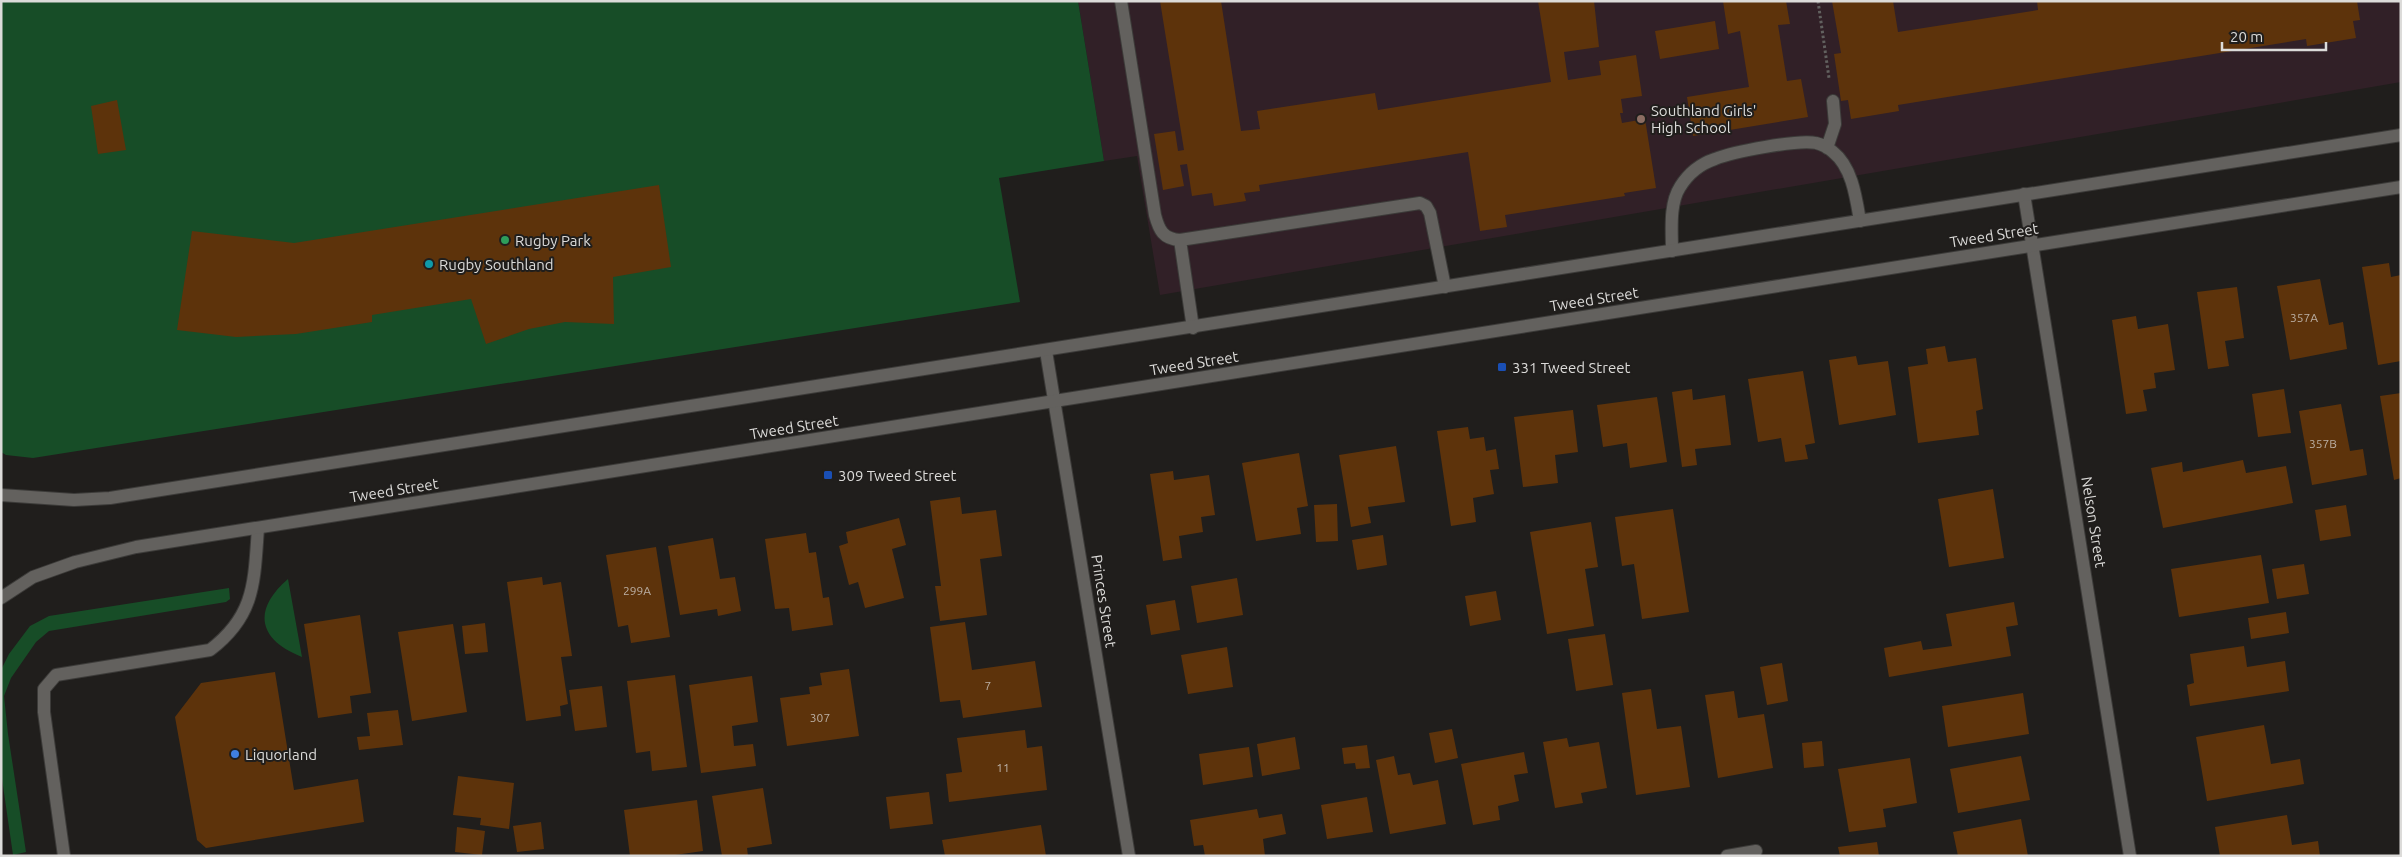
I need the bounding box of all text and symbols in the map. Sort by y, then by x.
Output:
scale bar [2222,20,2326,52]
text: 20 m [2230,28,2263,45]
place label: Southland Girls' High School [1651,102,1756,136]
marker: Southland Girls' High School [1635,113,1647,125]
street label: Tweed Street [1948,220,2040,250]
place label: Rugby Park [515,232,591,249]
marker: Rugby Park [499,234,511,246]
place label: Rugby Southland [439,256,554,273]
marker: Rugby Southland [423,258,435,270]
street label: Tweed Street [1548,284,1640,314]
house number: 357A [2290,311,2318,324]
street label: Tweed Street [1148,348,1240,378]
place label: 331 Tweed Street [1512,359,1630,376]
marker: 331 Tweed Street [1496,361,1508,373]
street label: Tweed Street [748,412,840,442]
house number: 357B [2309,437,2337,450]
place label: 309 Tweed Street [838,467,956,484]
marker: 309 Tweed Street [822,469,834,481]
street label: Tweed Street [348,475,440,505]
street label: Nelson Street [2078,475,2110,569]
street label: Princes Street [1088,553,1120,649]
house number: 299A [623,584,651,597]
house number: 7 [985,679,991,692]
house number: 307 [810,711,830,724]
place label: Liquorland [245,746,317,763]
marker: Liquorland [229,748,241,760]
house number: 11 [996,761,1010,774]

